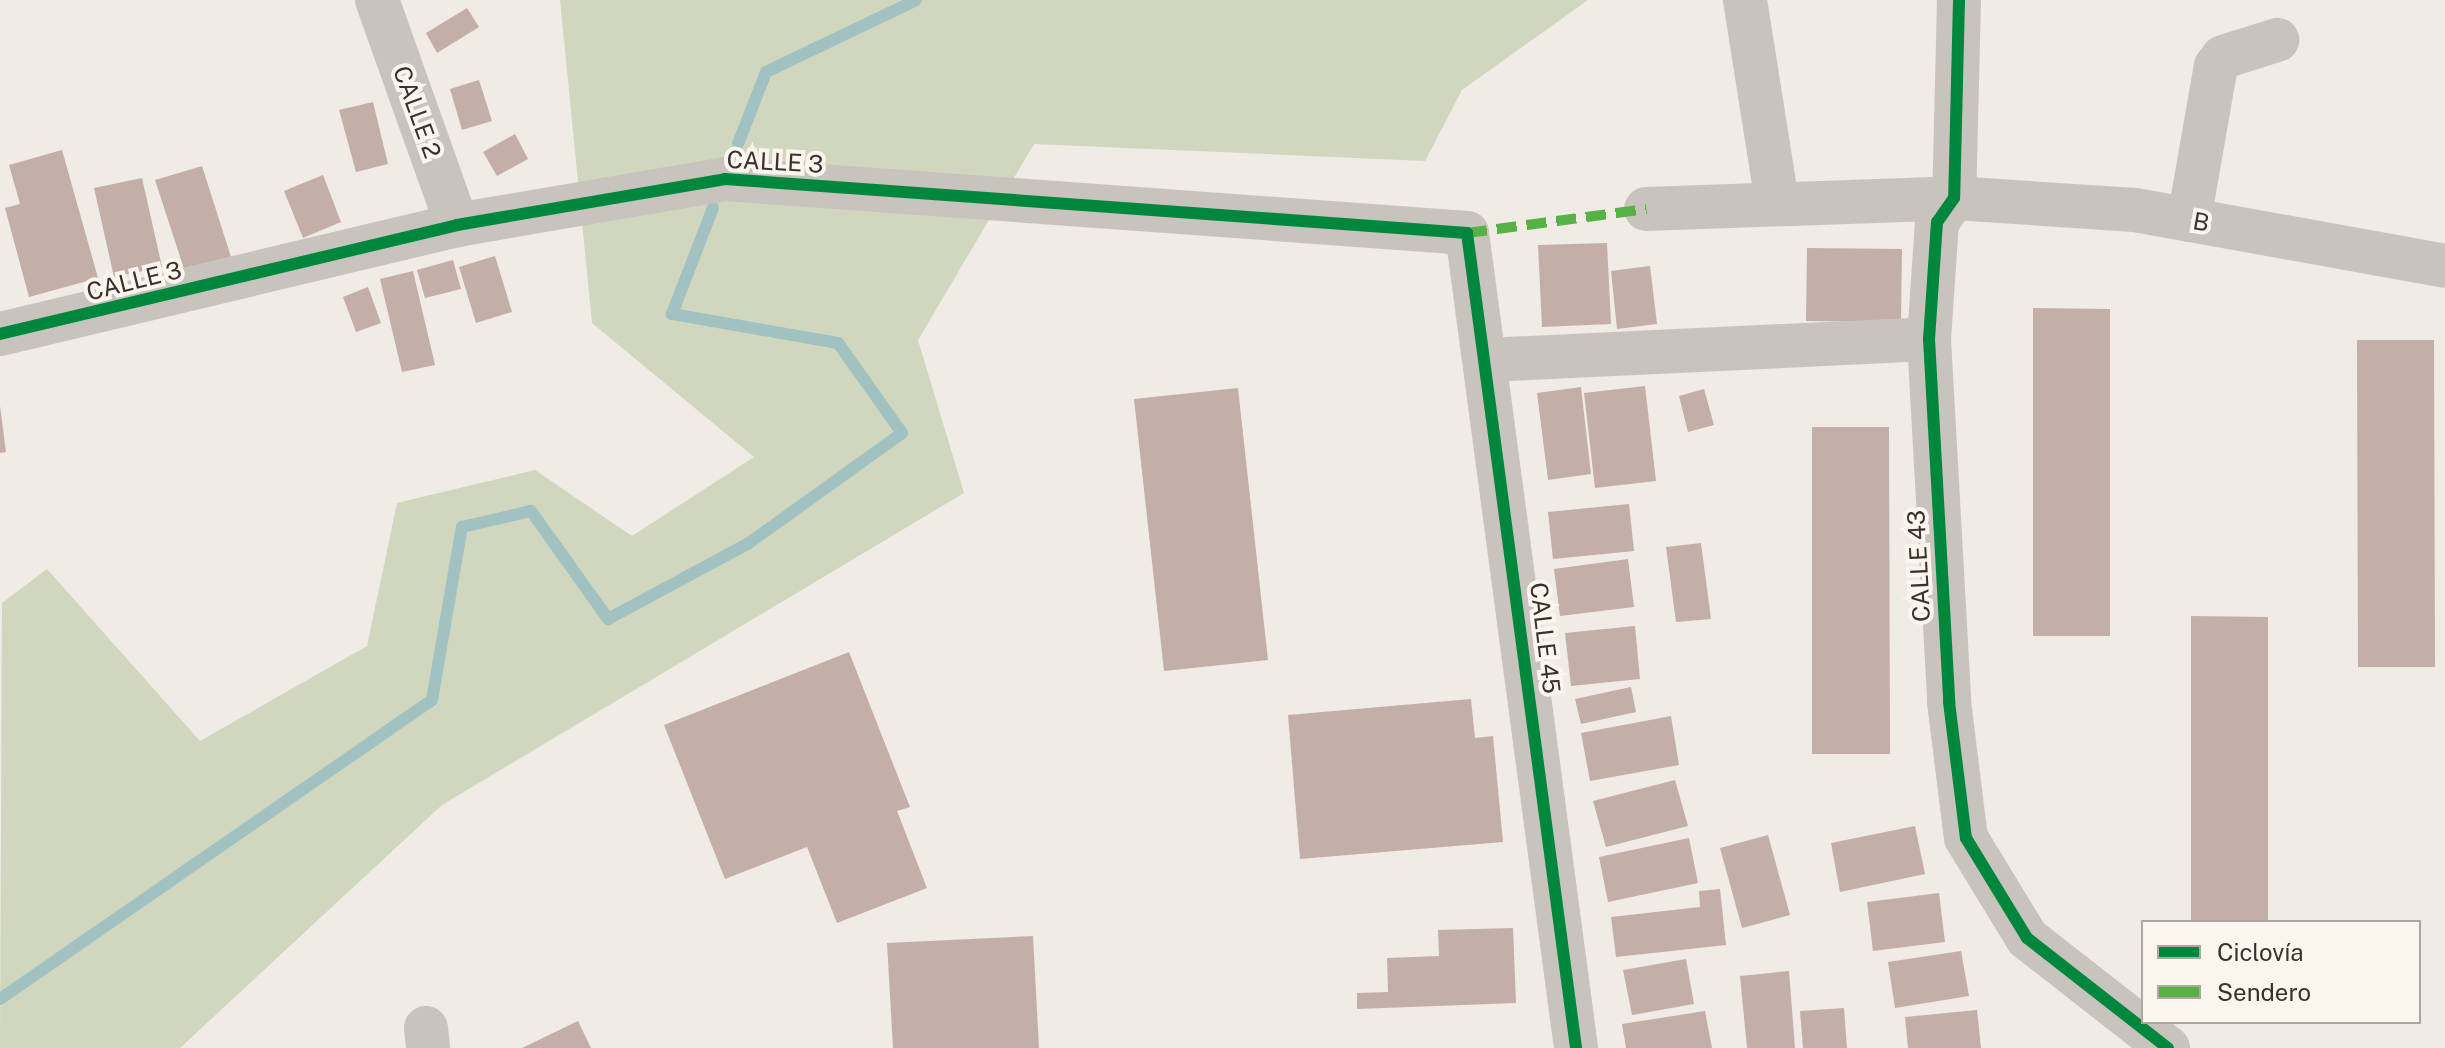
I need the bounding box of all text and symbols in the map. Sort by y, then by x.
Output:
street label: CALLE 2 [387,62,447,162]
street label: CALLE 3 [726,145,824,179]
street label: B [2191,206,2211,238]
street label: CALLE 3 [84,255,184,307]
street label: CALLE 43 [1902,509,1936,623]
street label: CALLE 45 [1524,581,1566,695]
legend [2141,920,2421,1024]
text: Ciclovía [2217,938,2304,966]
text: Sendero [2217,978,2311,1006]

